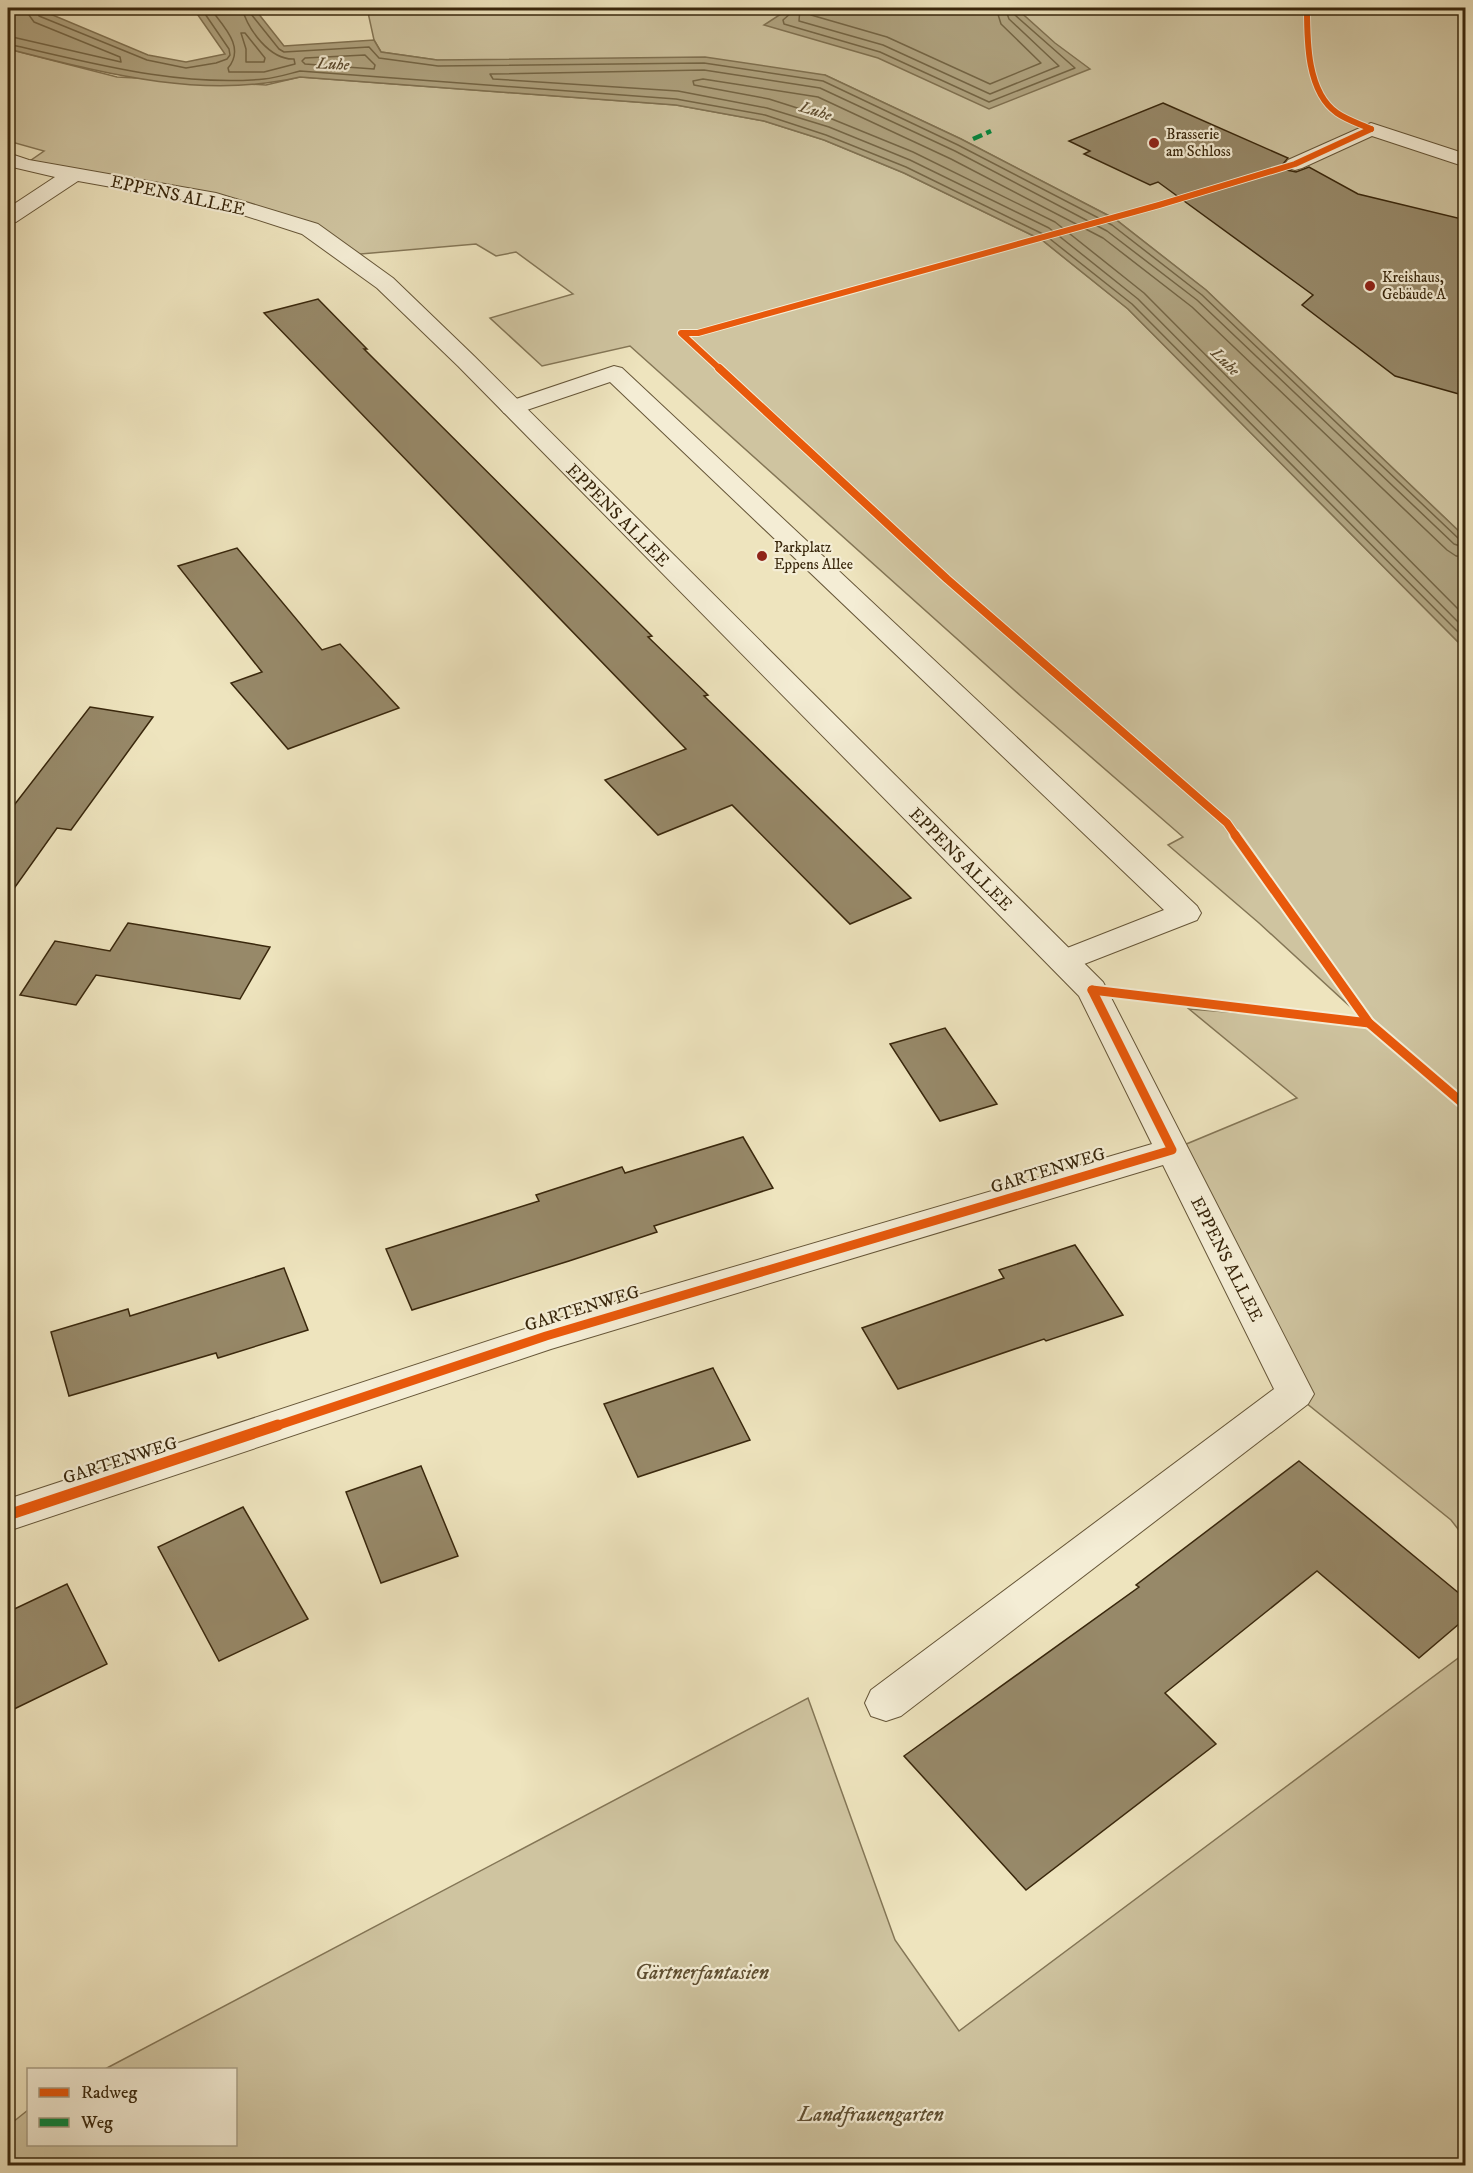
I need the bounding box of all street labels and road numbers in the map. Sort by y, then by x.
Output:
street label: EPPENS ALLEE [108,171,247,221]
street label: EPPENS ALLEE [561,459,674,572]
street label: EPPENS ALLEE [904,803,1017,916]
street label: GARTENWEG [988,1143,1109,1199]
street label: EPPENS ALLEE [1185,1193,1267,1326]
street label: GARTENWEG [522,1281,643,1337]
street label: GARTENWEG [60,1432,181,1490]

